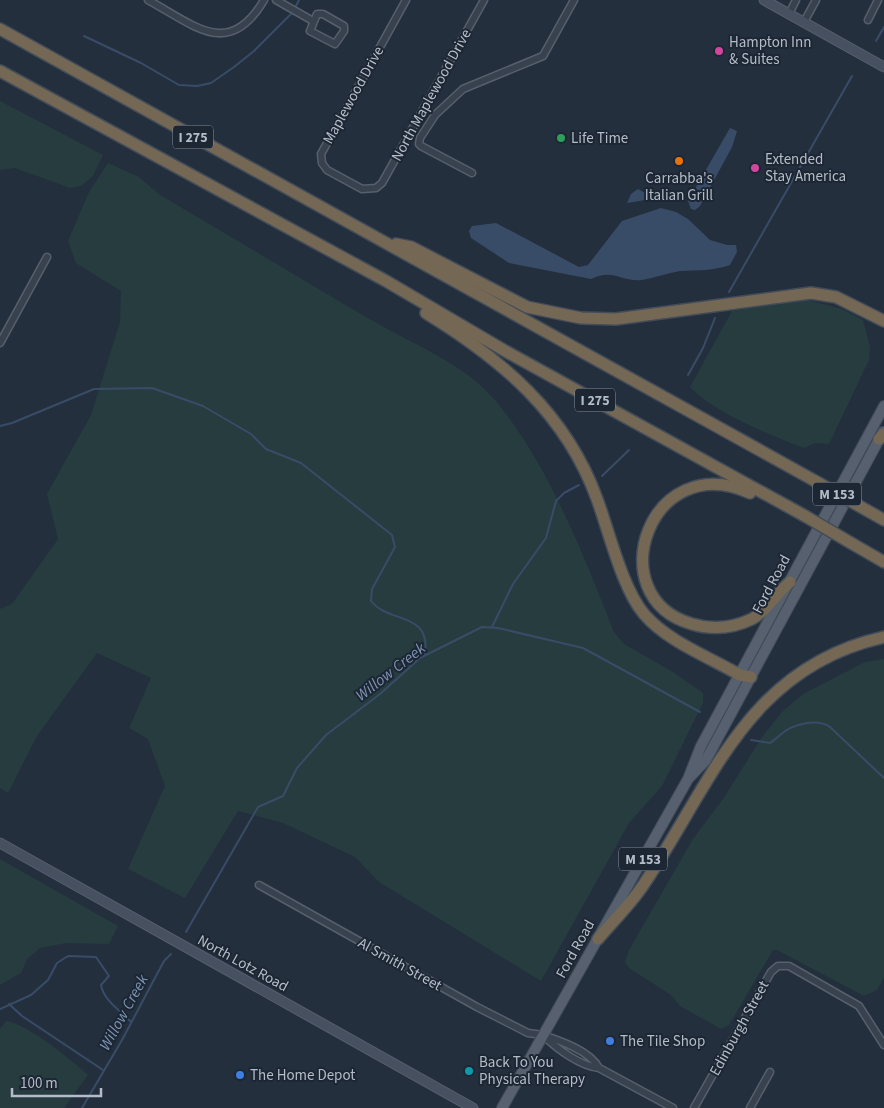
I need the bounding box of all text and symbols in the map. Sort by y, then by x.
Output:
street label: North Maplewood Drive [386,25,477,165]
place label: Hampton Inn & Suites [729,32,811,70]
street label: Maplewood Drive [318,42,389,148]
marker: Hampton Inn & Suites [713,45,725,57]
road number: I 275 [173,125,213,148]
place label: Life Time [571,128,628,149]
marker: Life Time [555,132,567,144]
place label: Extended Stay America [765,149,846,187]
marker: Carrabba's Italian Grill [673,155,685,167]
marker: Extended Stay America [749,162,761,174]
place label: Carrabba's Italian Grill [645,168,713,206]
road number: I 275 [575,388,615,412]
road number: M 153 [813,482,861,506]
street label: Ford Road [747,551,796,617]
water label: Willow Creek [351,637,431,706]
road number: M 153 [619,848,667,871]
street label: Ford Road [551,916,600,982]
street label: North Lotz Road [194,930,292,997]
street label: Al Smith Street [354,933,445,996]
water label: Willow Creek [94,970,154,1054]
street label: Edinburgh Street [705,977,774,1080]
place label: The Tile Shop [620,1031,705,1052]
marker: The Tile Shop [604,1035,616,1047]
place label: Back To You Physical Therapy [479,1052,585,1090]
place label: The Home Depot [250,1065,355,1086]
marker: Back To You Physical Therapy [463,1065,475,1077]
scale bar [12,1066,101,1098]
marker: The Home Depot [234,1069,246,1081]
text: 100 m [20,1073,58,1094]

